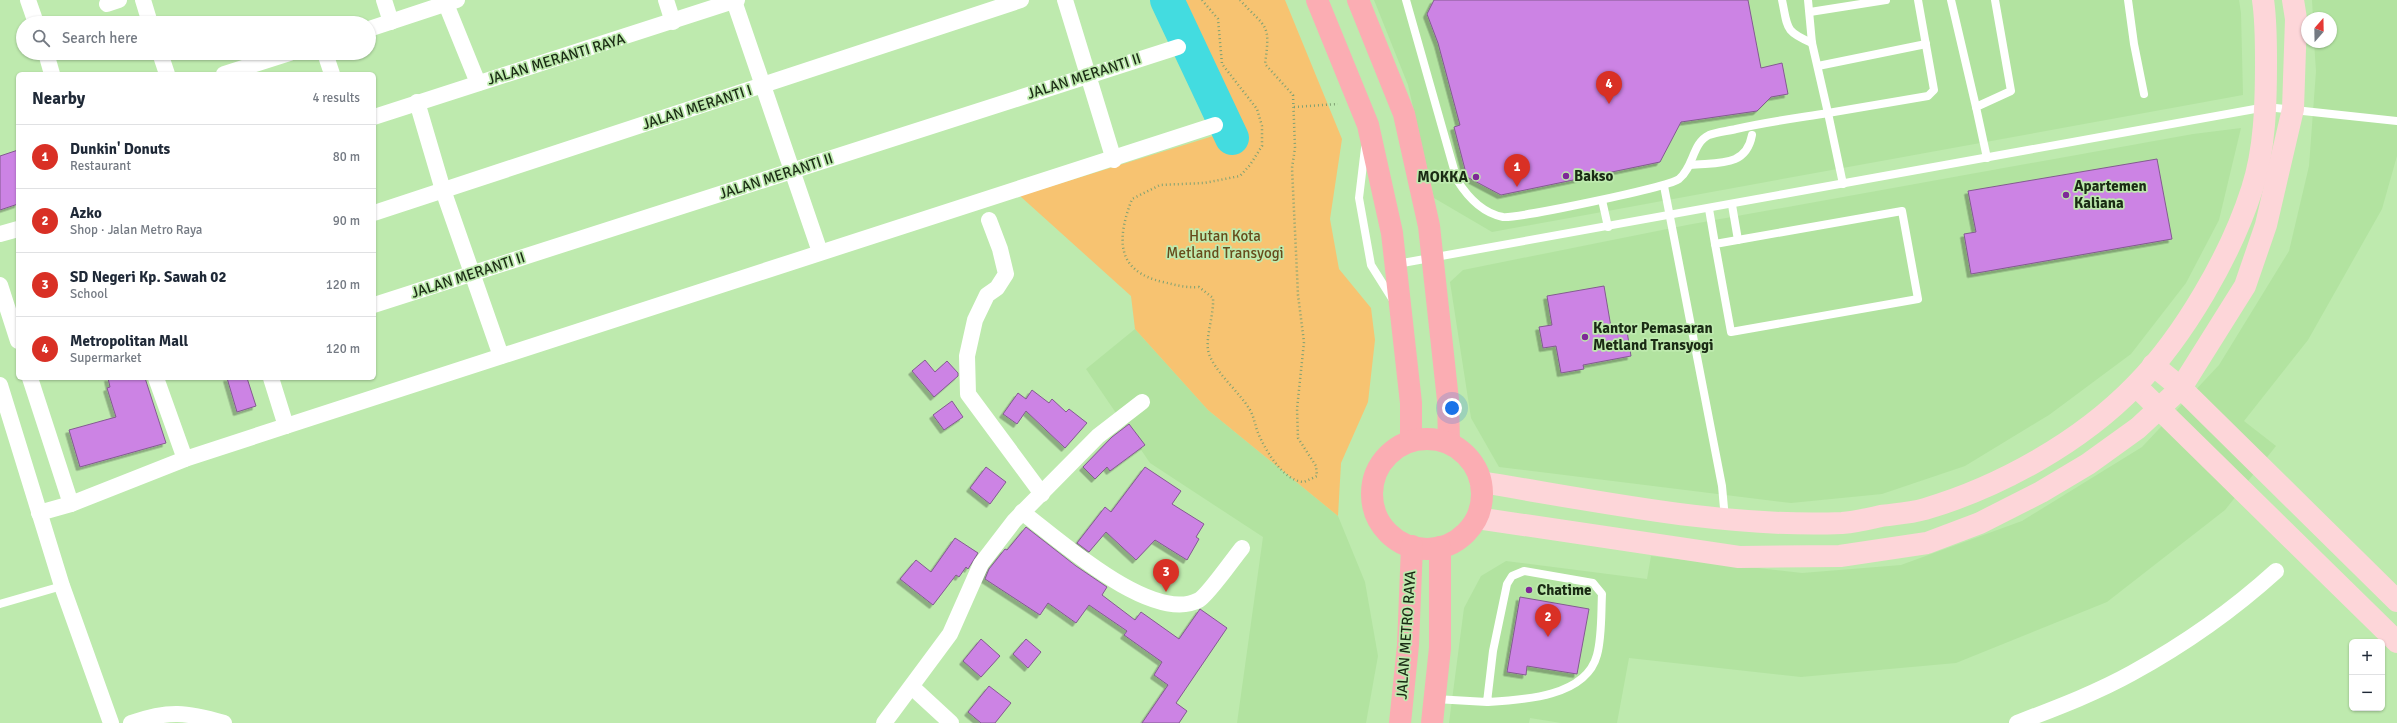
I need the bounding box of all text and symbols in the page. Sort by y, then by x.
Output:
north arrow [2301,12,2337,48]
search box [16,16,376,60]
icon: search [30,27,52,49]
text: Search here [62,29,138,47]
street label: JALAN MERANTI RAYA [485,29,627,89]
street label: JALAN MERANTI II [1025,49,1143,103]
pin: 4 [1596,71,1622,104]
street label: JALAN MERANTI I [640,81,754,133]
text: Nearby [32,88,85,109]
text: 4 results [312,90,360,106]
text: Dunkin' Donuts [70,140,170,158]
text: 1 [41,149,49,165]
text: 80 m [333,149,360,165]
street label: JALAN MERANTI II [717,149,835,203]
pin: 1 [1504,154,1530,187]
text: Restaurant [70,158,131,174]
place label: Bakso [1574,167,1613,185]
place label: MOKKA [1417,168,1468,186]
marker: Bakso [1561,171,1571,181]
marker: MOKKA [1471,172,1481,182]
place label: Apartemen Kaliana [2074,177,2147,212]
marker: Apartemen Kaliana [2061,190,2071,200]
text: Azko [70,204,102,222]
text: 2 [41,213,49,229]
text: 90 m [333,213,360,229]
text: Shop · Jalan Metro Raya [70,222,202,238]
park label: Hutan Kota Metland Transyogi [1166,227,1284,262]
street label: JALAN MERANTI II [409,248,527,302]
text: SD Negeri Kp. Sawah 02 [70,268,227,286]
text: 3 [41,277,49,293]
text: 120 m [326,277,360,293]
text: School [70,286,108,302]
place label: Kantor Pemasaran Metland Transyogi [1593,319,1714,354]
text: Metropolitan Mall [70,332,188,350]
marker: Kantor Pemasaran Metland Transyogi [1580,332,1590,342]
text: 4 [41,341,49,357]
text: 120 m [326,341,360,357]
text: Supermarket [70,350,142,366]
your location [1442,398,1462,418]
pin: 3 [1153,559,1179,592]
street label: JALAN METRO RAYA [1393,570,1419,700]
place label: Chatime [1537,581,1592,599]
marker: Chatime [1524,585,1534,595]
pin: 2 [1535,604,1561,637]
map controls [2349,639,2385,711]
button: + [2349,639,2385,675]
button: − [2349,675,2385,711]

